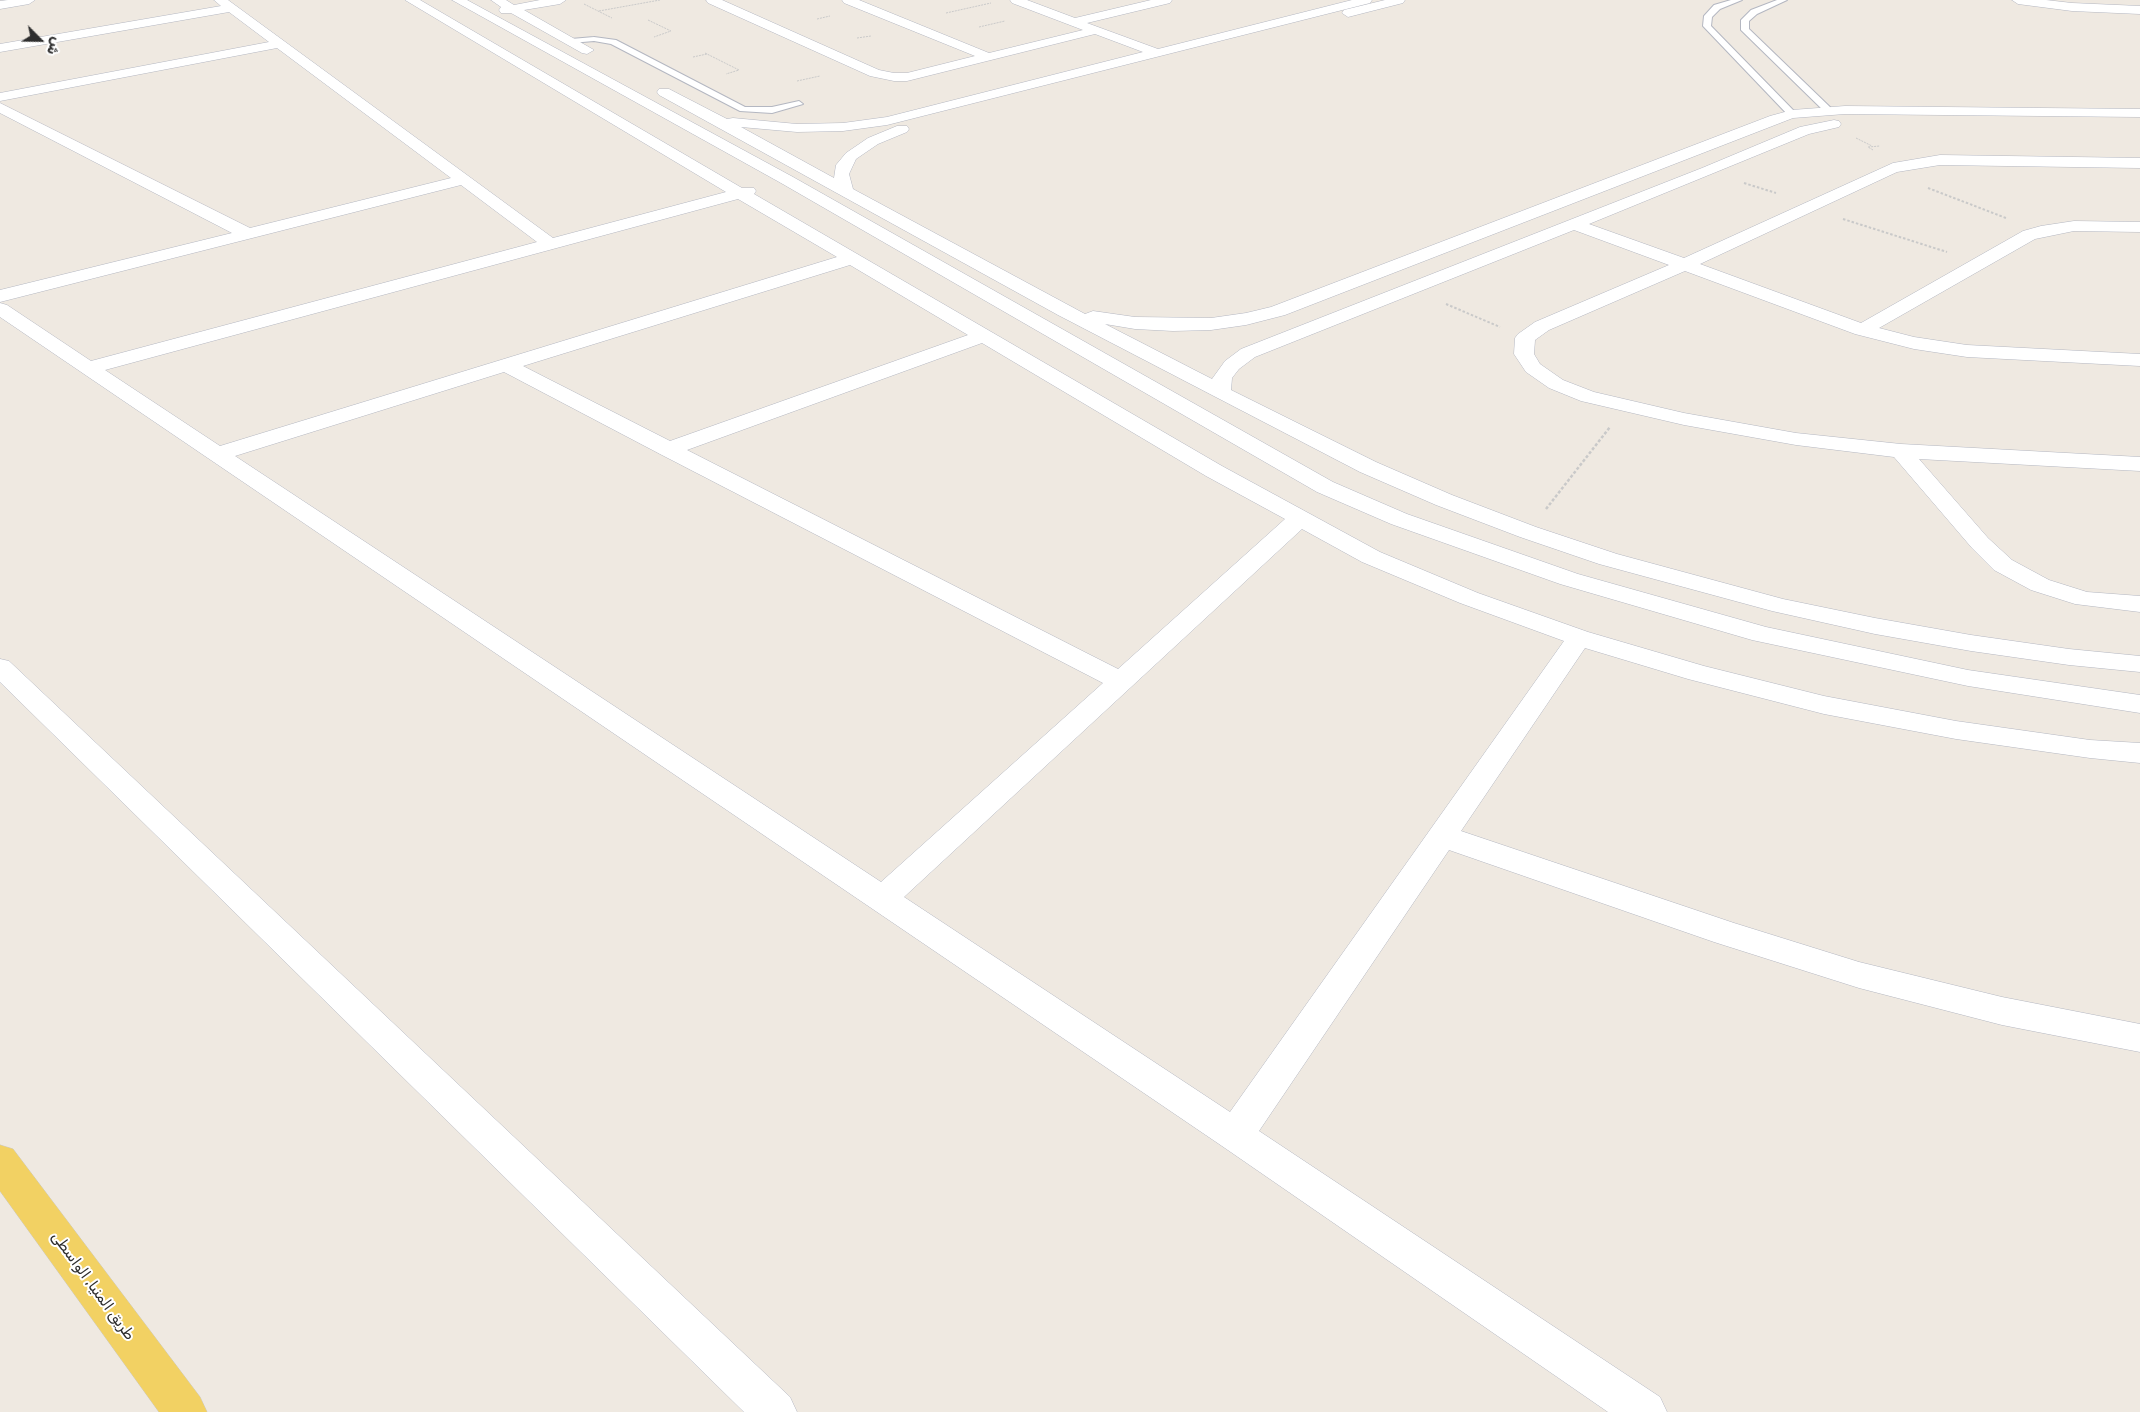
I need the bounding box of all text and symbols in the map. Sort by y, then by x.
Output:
north arrow [15,15,65,65]
text: ش [43,35,66,58]
street label: طريق المنيا, الواسطى [48,1228,138,1344]

